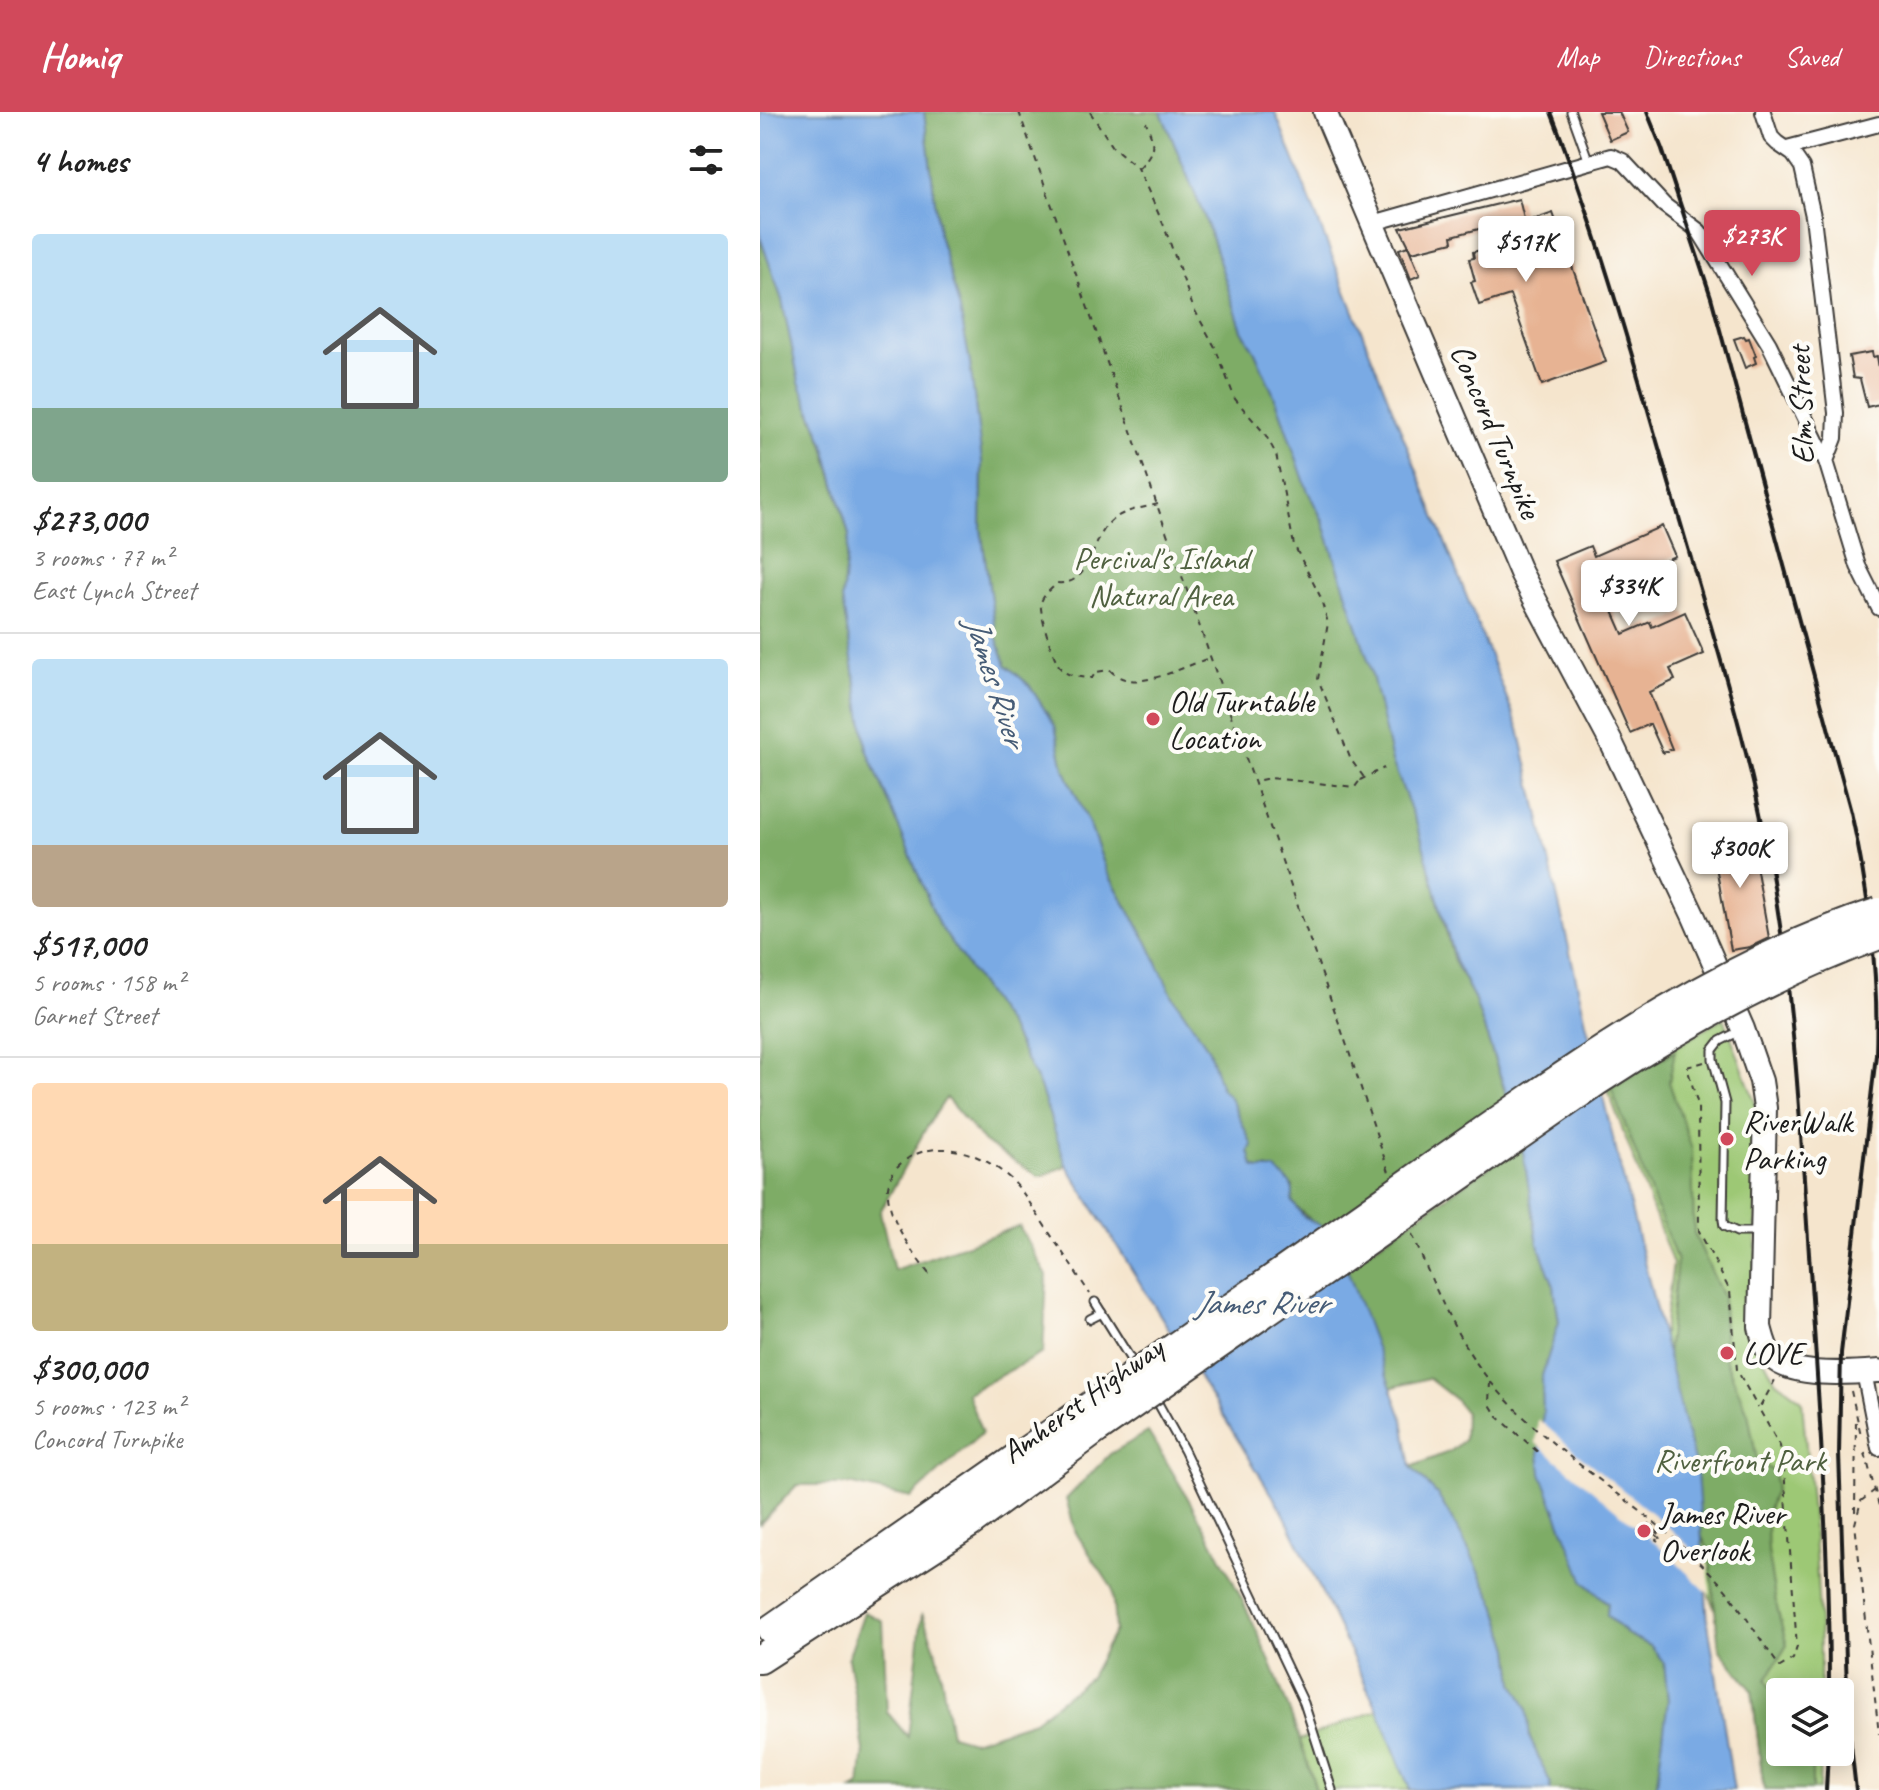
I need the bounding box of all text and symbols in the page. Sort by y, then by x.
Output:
text: Homiq [40,33,119,80]
text: Map [1556,39,1599,74]
text: Directions [1643,39,1741,74]
text: Saved [1785,39,1839,74]
icon: filters [684,138,728,182]
text: 4 homes [32,139,128,182]
pin: $273K [1696,210,1808,278]
pin: $517K [1470,216,1582,284]
text: $273K [1722,219,1782,252]
text: $517K [1496,225,1556,258]
icon: home [308,286,452,430]
street label: Concord Turnpike [1441,338,1552,527]
street label: Elm Street [1778,342,1824,465]
text: $273,000 [32,498,146,541]
park label: Percival's Island Natural Area [1074,538,1254,616]
text: 3 rooms · 77 m² [32,541,173,574]
pin: $334K [1573,560,1685,628]
text: $334K [1599,569,1659,602]
text: East Lynch Street [32,574,196,607]
water label: James River [954,608,1039,756]
place label: Old Turntable Location [1169,681,1317,759]
marker: Old Turntable Location [1144,710,1162,728]
icon: home [308,711,452,855]
pin: $300K [1684,822,1796,890]
text: $300K [1710,831,1770,864]
text: $517,000 [32,923,145,966]
text: 5 rooms · 158 m² [32,966,184,999]
text: Garnet Street [32,999,157,1032]
place label: RiverWalk Parking [1743,1101,1855,1179]
marker: RiverWalk Parking [1718,1130,1736,1148]
icon: home [308,1135,452,1279]
water label: James River [1192,1281,1333,1324]
street label: Amherst Highway [993,1326,1174,1473]
place label: LOVE [1743,1333,1808,1374]
marker: LOVE [1718,1344,1736,1362]
text: $300,000 [32,1347,146,1390]
text: 5 rooms · 123 m² [32,1390,184,1423]
text: Concord Turnpike [32,1423,182,1456]
park label: Riverfront Park [1654,1440,1828,1481]
place label: James River Overlook [1658,1493,1788,1571]
marker: James River Overlook [1635,1522,1653,1540]
map controls [1766,1678,1854,1766]
button: layers [1766,1678,1854,1766]

